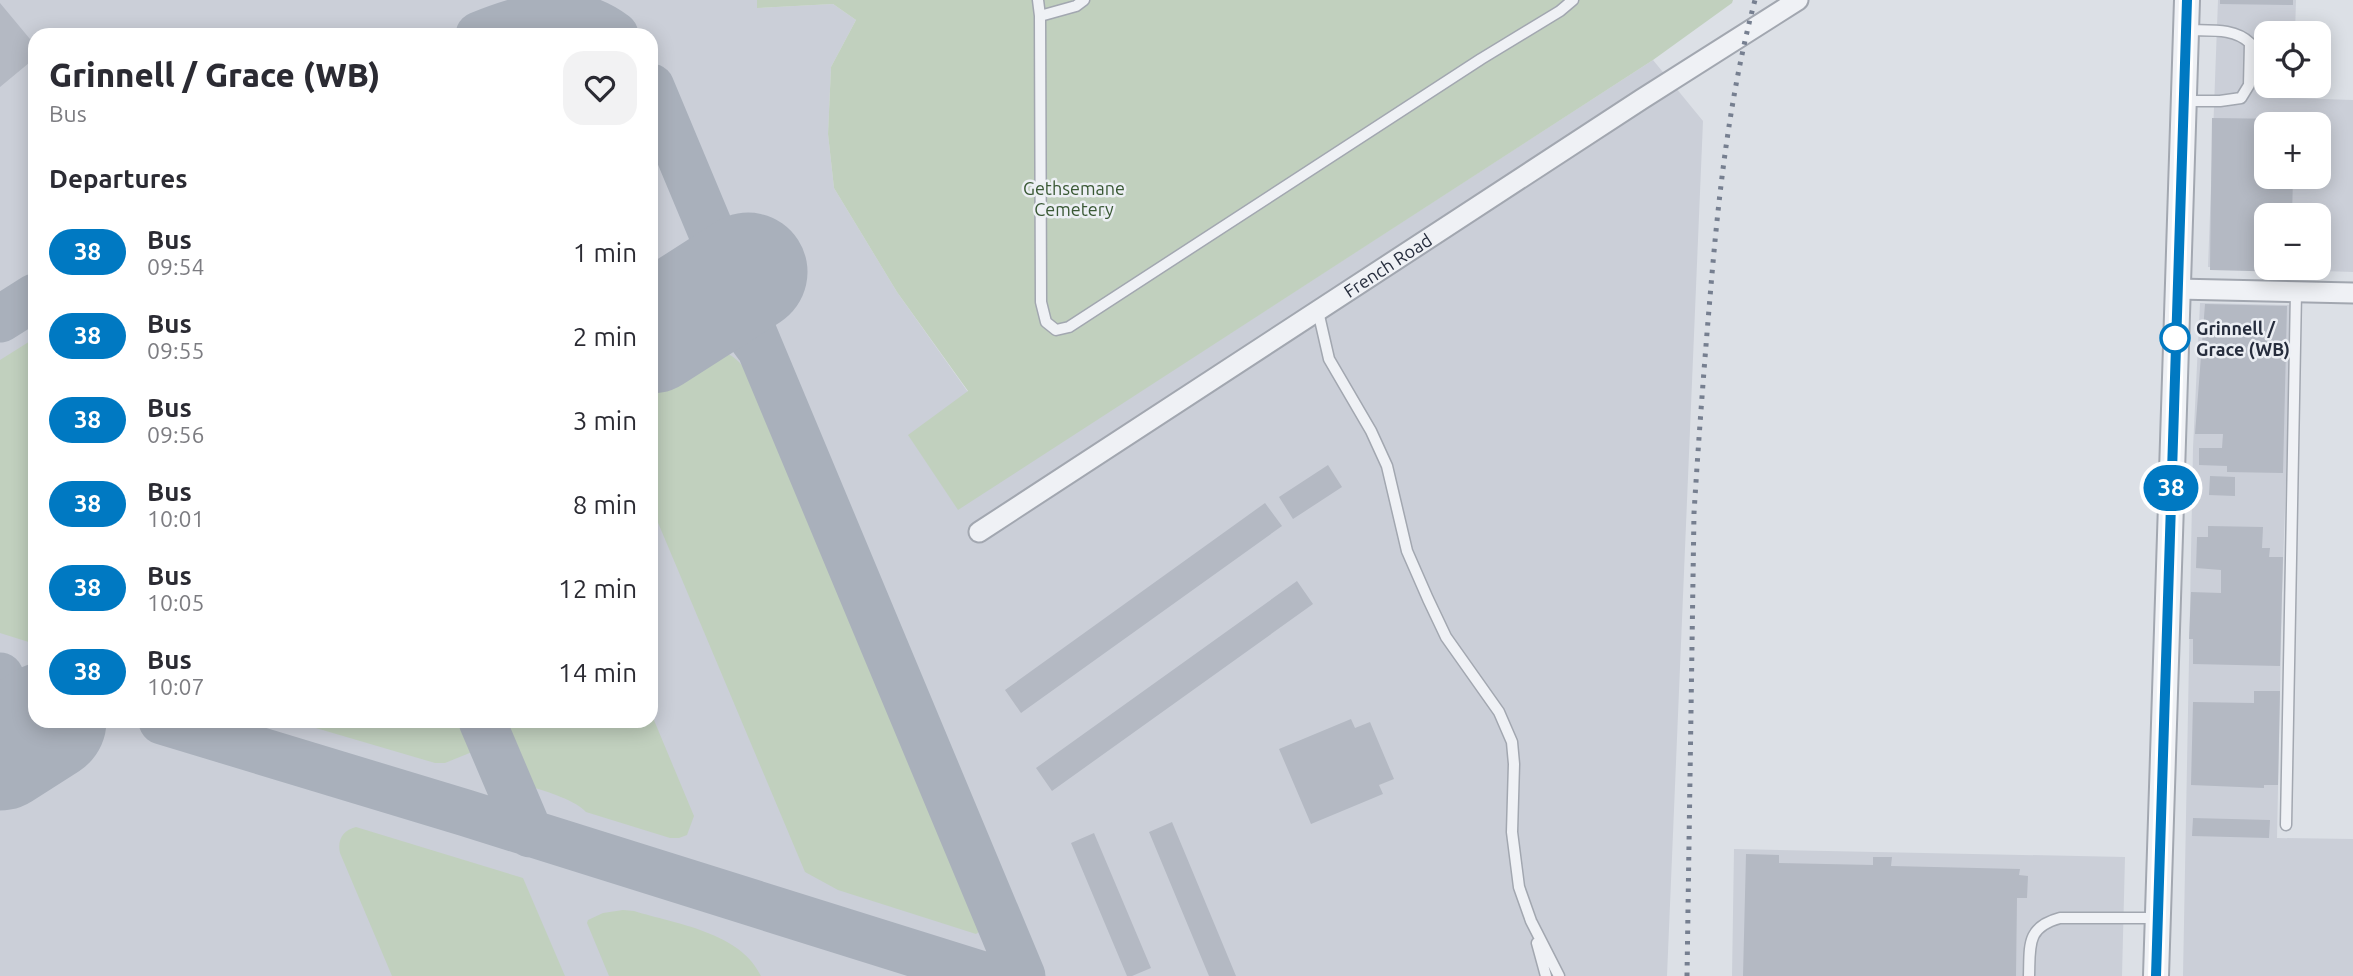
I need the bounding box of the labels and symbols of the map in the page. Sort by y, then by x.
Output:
park label: Gethsemane Cemetery [1023,178,1125,219]
street label: French Road [1340,229,1435,301]
place label: Grinnell / Grace (WB) [2196,318,2290,360]
marker: Grinnell / Grace (WB) [2160,323,2190,353]
line badge: 38 [2140,465,2202,511]

